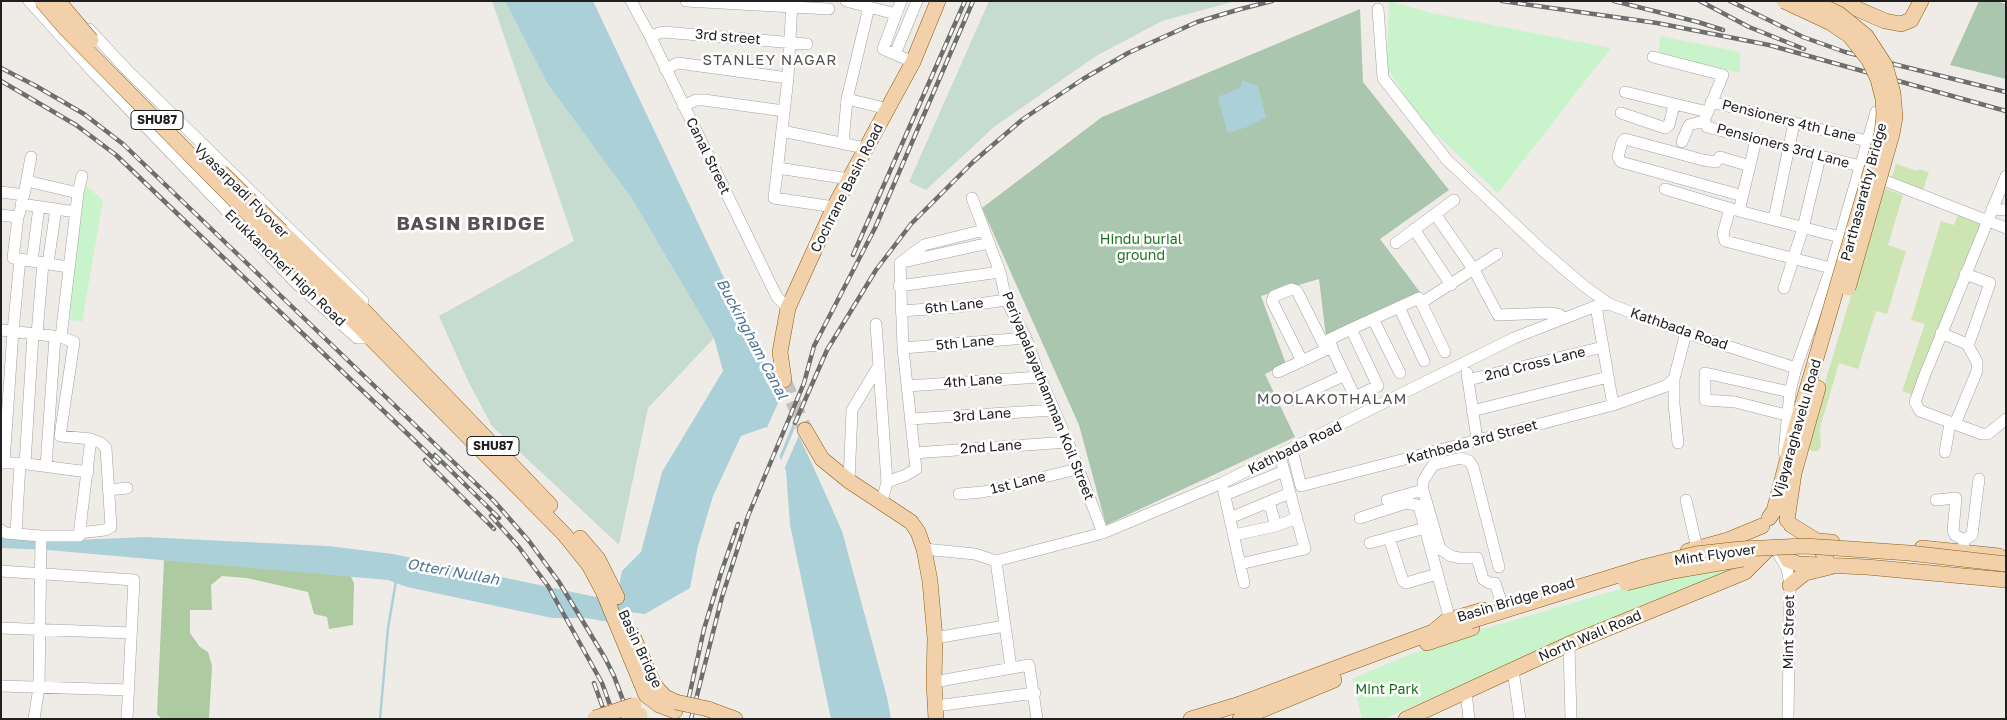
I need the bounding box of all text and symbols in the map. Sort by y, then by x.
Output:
street label: 3rd street [694,26,762,48]
district label: STANLEY NAGAR [701,51,839,69]
street label: Pensioners 4th Lane [1720,96,1858,146]
road number: SHU87 [131,110,183,130]
street label: Canal Street [682,115,734,197]
street label: Pensioners 3rd Lane [1715,120,1851,172]
street label: Cochrane Basin Road [807,121,887,255]
street label: Parthasarathy Bridge [1837,121,1891,263]
street label: Vyasarpadi Flyover [190,140,292,242]
street label: Erukkancheri High Road [221,206,349,330]
district label: BASIN BRIDGE [395,213,547,235]
park label: Hindu burial ground [1100,232,1182,264]
water label: Buckingham Canal [713,276,791,402]
street label: Periyapalayathamman Koil Street [998,289,1098,503]
street label: 6th Lane [924,295,984,317]
street label: Kathbada Road [1628,304,1730,354]
street label: 5th Lane [935,332,995,354]
street label: 2nd Cross Lane [1483,343,1587,385]
street label: Vijayaraghavelu Road [1769,357,1825,501]
street label: 4th Lane [943,371,1003,391]
district label: MOOLAKOTHALAM [1255,390,1409,408]
street label: 3rd Lane [952,405,1012,425]
street label: Kathbeda 3rd Street [1404,416,1540,468]
street label: Kathbada Road [1245,418,1345,478]
road number: SHU87 [467,436,519,456]
street label: 2nd Lane [960,436,1022,458]
street label: 1st Lane [989,468,1047,498]
street label: Mint Flyover [1673,541,1757,569]
water label: Otteri Nullah [406,555,500,589]
street label: Basin Bridge Road [1455,574,1577,626]
street label: Mint Street [1780,594,1798,670]
street label: Basin Bridge [615,607,665,691]
street label: North Wall Road [1536,607,1644,665]
park label: Mint Park [1355,682,1419,698]

